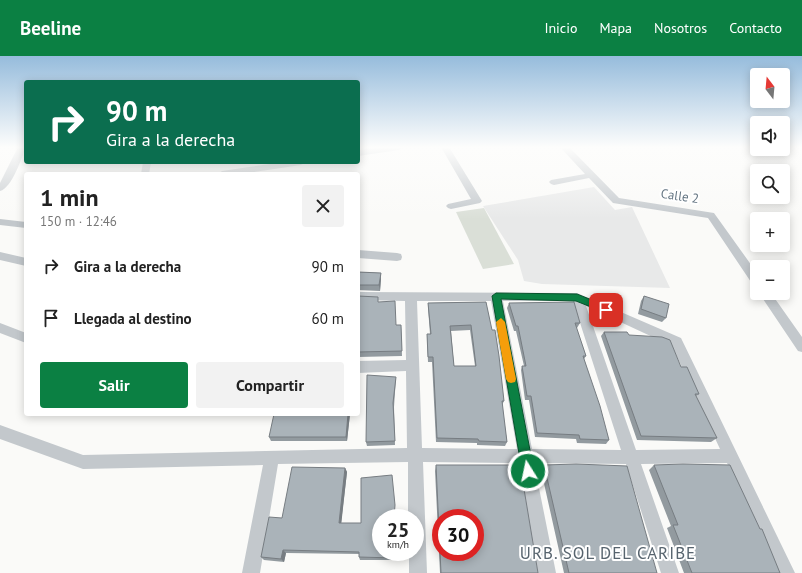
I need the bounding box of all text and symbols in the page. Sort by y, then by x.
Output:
text: Beeline [20,16,81,40]
text: Inicio [544,19,577,37]
text: Mapa [599,19,632,37]
text: Nosotros [654,19,707,37]
text: Contacto [729,19,782,37]
north arrow [750,68,790,108]
map controls [750,68,790,300]
text: 90 m [106,92,167,129]
icon: right [40,96,92,148]
button: sound [750,116,790,156]
text: Gira a la derecha [106,128,235,151]
button: search [750,164,790,204]
text: 1 min [40,182,99,213]
button: close [302,185,344,227]
street label: Calle 2 [660,185,700,207]
button: + [750,212,790,252]
text: 150 m · 12:46 [40,213,117,230]
icon: right [40,255,62,277]
text: Gira a la derecha [74,257,181,276]
text: 90 m [311,257,344,276]
button: − [750,260,790,300]
pin [589,293,623,327]
icon: arrive [595,299,617,321]
icon: arrive [40,307,62,329]
text: Llegada al destino [74,309,192,328]
text: 60 m [311,309,344,328]
button: Salir [40,362,188,408]
button: Compartir [196,362,344,408]
position arrow [507,450,549,492]
speed limit sign: 30 [432,509,484,561]
text: 25 [387,517,409,543]
text: km/h [387,538,409,551]
district label: URB. SOL DEL CARIBE [520,542,696,564]

